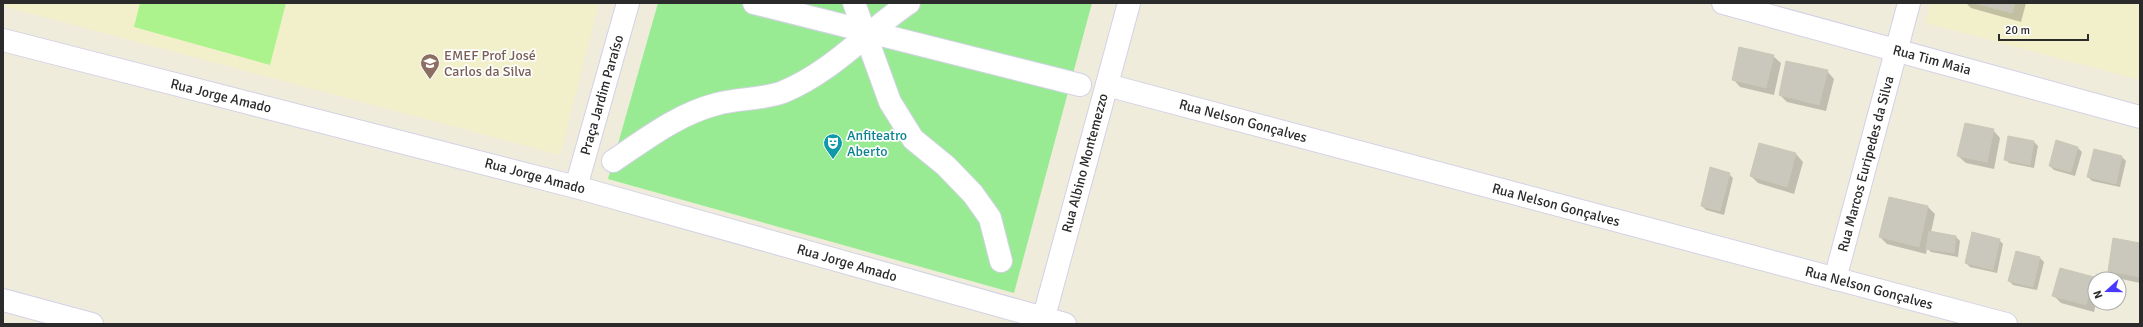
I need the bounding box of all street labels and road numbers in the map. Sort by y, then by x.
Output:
street label: Praça Jardim Paraíso [577,33,627,157]
street label: Rua Tim Maia [1891,41,1973,79]
street label: Rua Marcos Euripedes da Silva [1834,74,1898,254]
street label: Rua Jorge Amado [169,75,273,117]
street label: Rua Albino Montemezzo [1058,92,1112,234]
street label: Rua Nelson Gonçalves [1177,96,1309,146]
street label: Rua Jorge Amado [483,154,587,198]
street label: Rua Nelson Gonçalves [1490,180,1622,230]
street label: Rua Jorge Amado [795,241,899,285]
street label: Rua Nelson Gonçalves [1803,263,1935,313]

